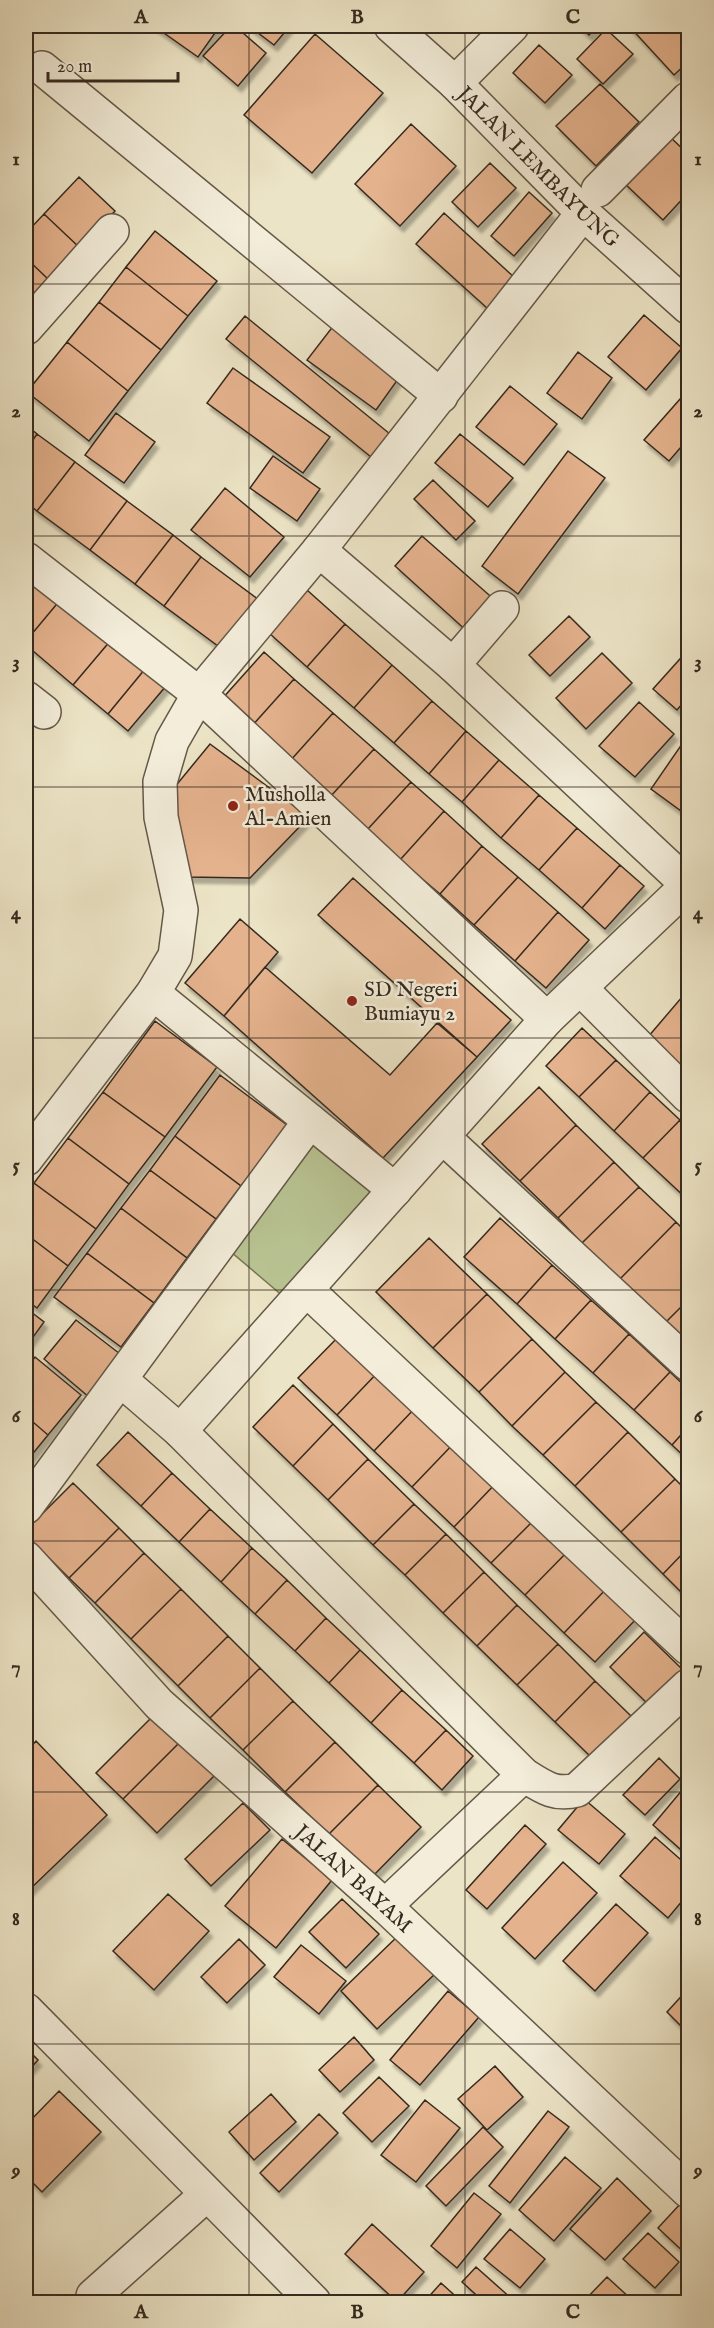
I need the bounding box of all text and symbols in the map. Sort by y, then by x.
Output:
text: A [133,5,149,30]
text: B [350,5,364,30]
text: C [566,5,580,30]
scale bar [48,45,178,83]
text: 20 m [57,56,92,79]
street label: JALAN LEMBAYUNG [449,80,625,254]
text: 1 [12,147,20,172]
text: 1 [694,147,702,172]
text: 2 [11,399,21,424]
text: 2 [693,399,703,424]
text: 3 [12,650,20,675]
text: 3 [694,650,702,675]
place label: Musholla Al-Amien [244,782,331,833]
marker: Musholla Al-Amien [226,799,240,813]
text: 4 [11,901,22,926]
text: 4 [693,901,704,926]
place label: SD Negeri Bumiayu 2 [364,977,458,1028]
marker: SD Negeri Bumiayu 2 [345,994,359,1008]
text: 5 [12,1153,20,1178]
text: 5 [694,1153,702,1178]
text: 6 [12,1404,22,1429]
text: 6 [694,1404,704,1429]
text: 7 [11,1655,21,1680]
text: 7 [693,1655,703,1680]
street label: JALAN BAYAM [287,1818,418,1940]
text: 8 [12,1907,20,1932]
text: 8 [694,1907,702,1932]
text: 9 [11,2158,21,2183]
text: 9 [693,2158,703,2183]
text: A [133,2300,149,2325]
text: B [350,2300,364,2325]
text: C [566,2300,580,2325]

